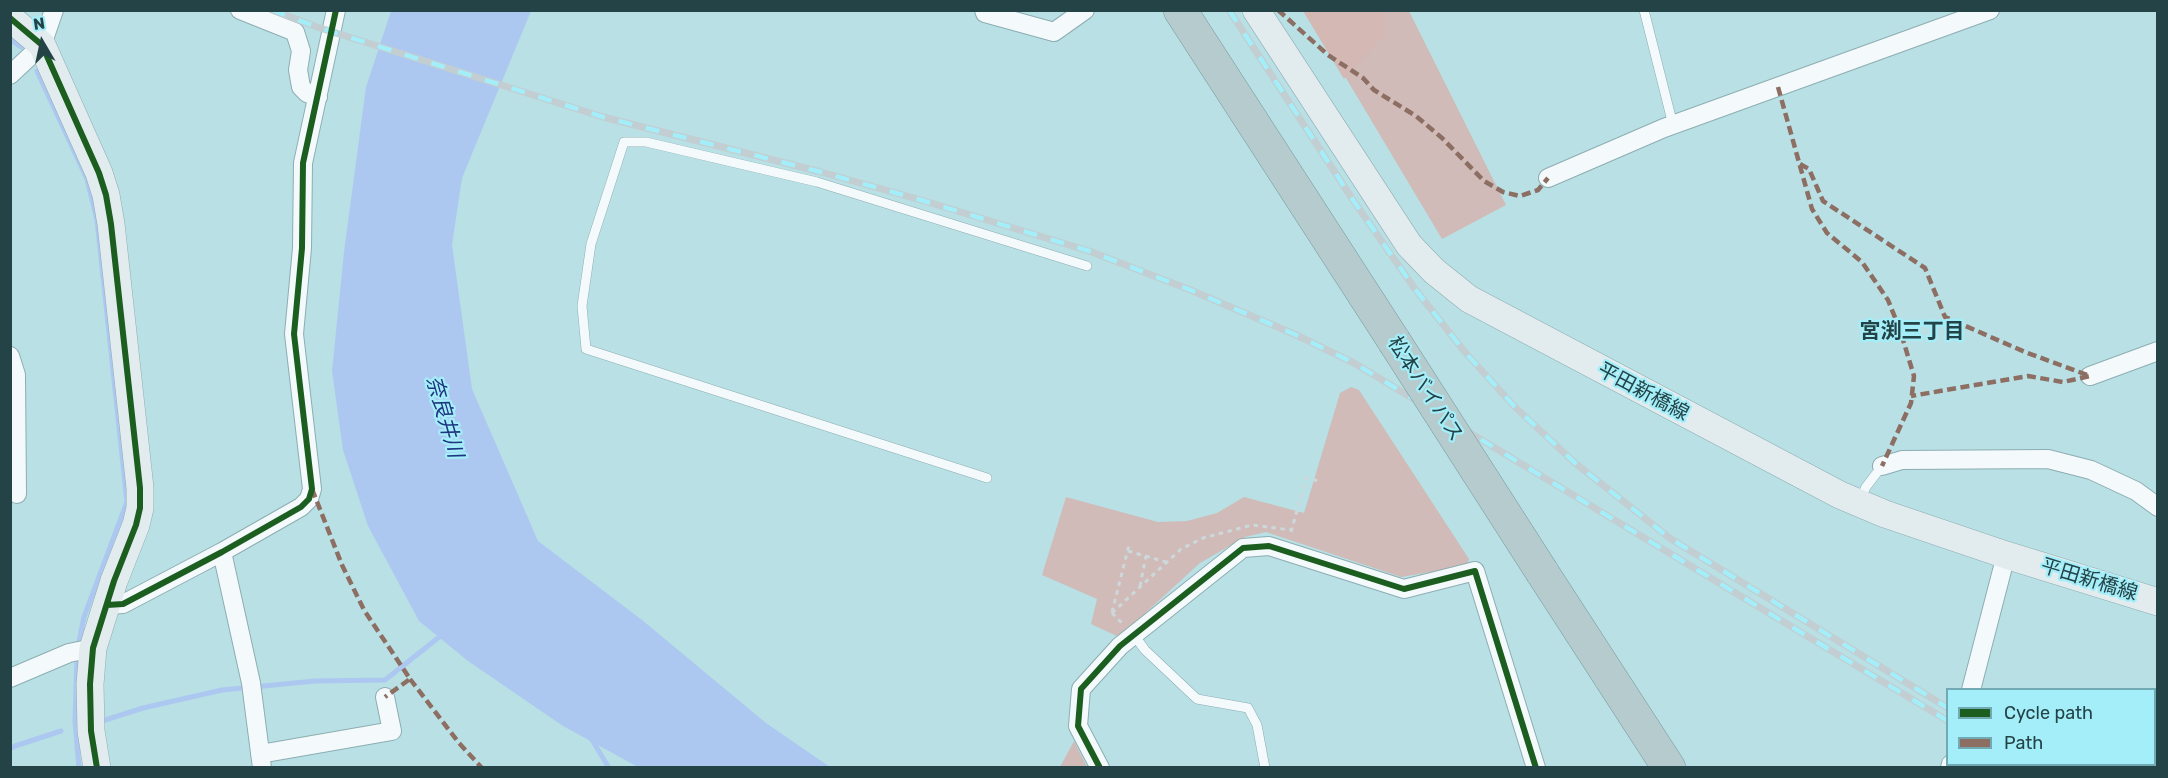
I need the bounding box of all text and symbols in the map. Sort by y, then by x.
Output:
north arrow [12,12,72,72]
text: N [32,13,46,34]
district label: 宮渕三丁目 [1860,319,1964,345]
street label: 松本バイパス [1382,332,1468,446]
street label: 平田新橋線 [1593,358,1693,426]
water label: 奈良井川 [420,373,468,461]
street label: 平田新橋線 [2038,554,2140,606]
legend [1946,688,2156,766]
text: Cycle path [2004,702,2093,724]
text: Path [2004,732,2043,754]

